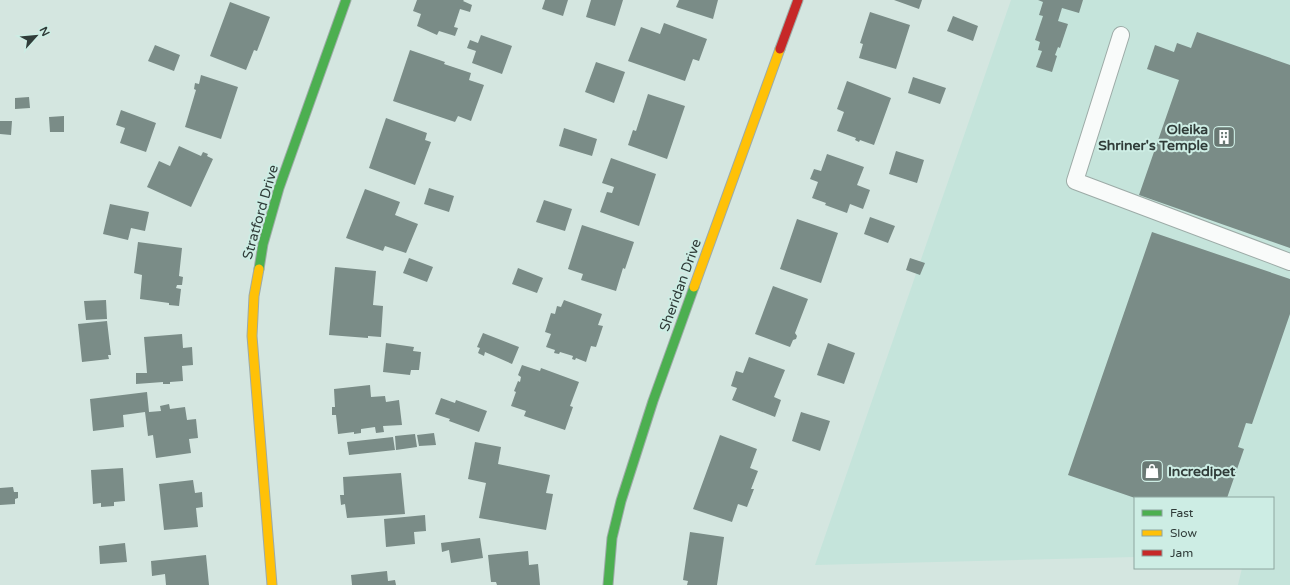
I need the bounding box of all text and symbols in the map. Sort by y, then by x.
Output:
north arrow [16,16,56,56]
text: N [37,25,52,39]
place label: Oleika Shriner's Temple [1098,121,1208,154]
building icon: Oleika Shriner's Temple [1211,124,1237,150]
street label: Stratford Drive [239,163,282,261]
street label: Sheridan Drive [656,237,705,334]
shop icon: Incredipet [1139,458,1165,484]
place label: Incredipet [1168,463,1236,480]
legend [1134,497,1274,569]
text: Fast [1170,506,1194,520]
text: Slow [1170,526,1197,540]
text: Jam [1170,546,1193,560]

